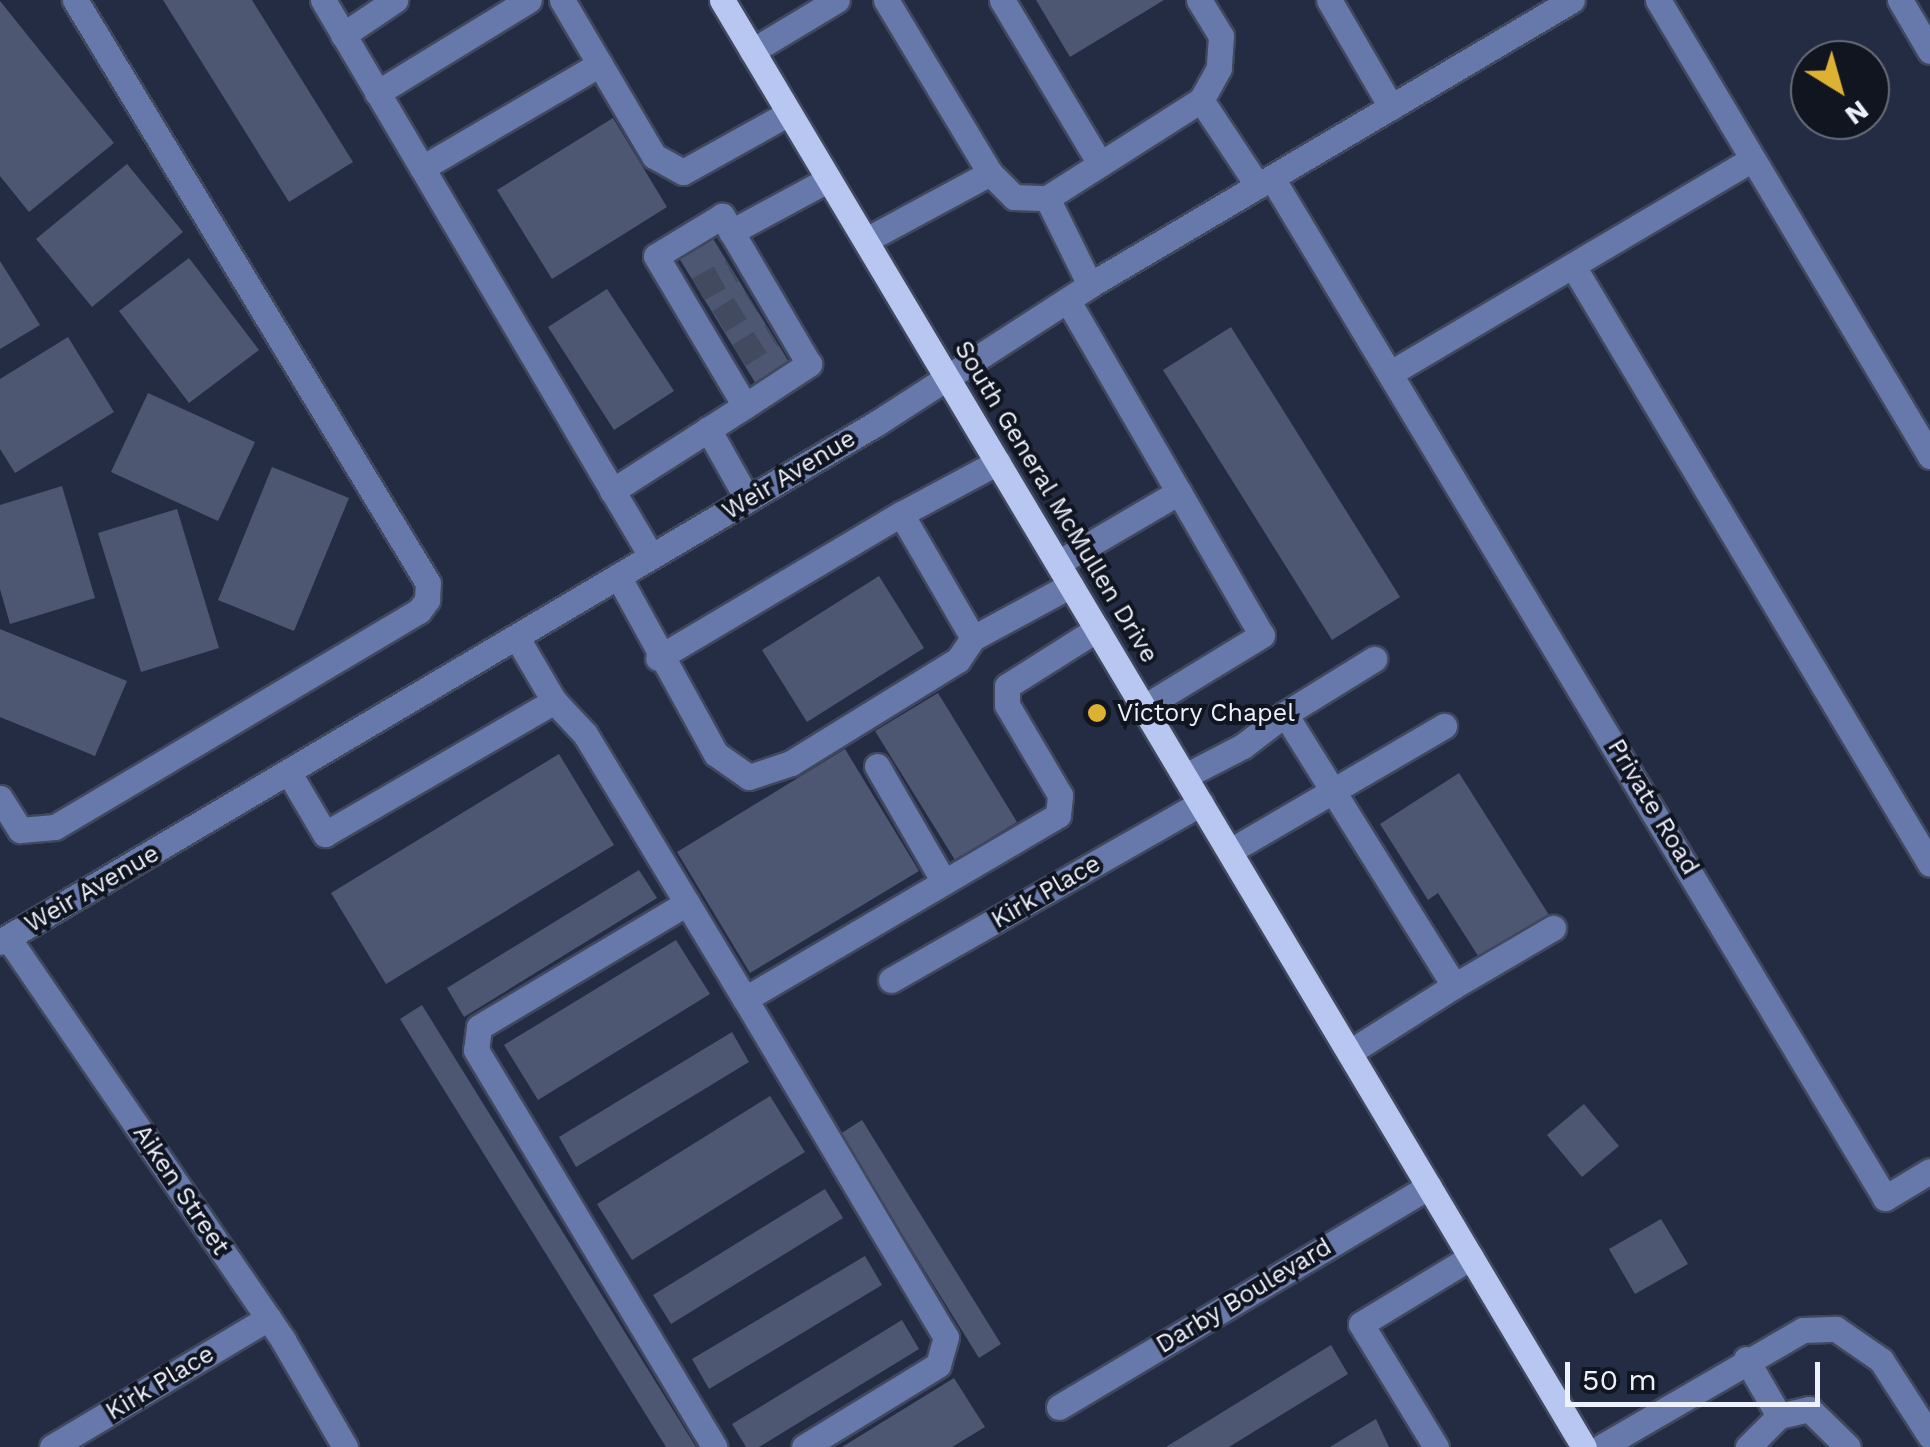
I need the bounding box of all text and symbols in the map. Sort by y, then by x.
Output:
north arrow [1790,40,1890,140]
text: N [1839,93,1875,132]
street label: South General McMullen Drive [948,335,1164,669]
street label: Weir Avenue [716,423,862,527]
place label: Victory Chapel [1117,698,1295,728]
marker: Victory Chapel [1086,702,1108,724]
street label: Private Road [1601,734,1705,880]
street label: Weir Avenue [19,838,165,940]
street label: Kirk Place [986,849,1106,935]
street label: Aiken Street [126,1119,236,1261]
street label: Darby Boulevard [1151,1232,1337,1360]
street label: Kirk Place [100,1339,220,1427]
scale bar [1570,1342,1825,1404]
text: 50 m [1582,1362,1657,1397]

